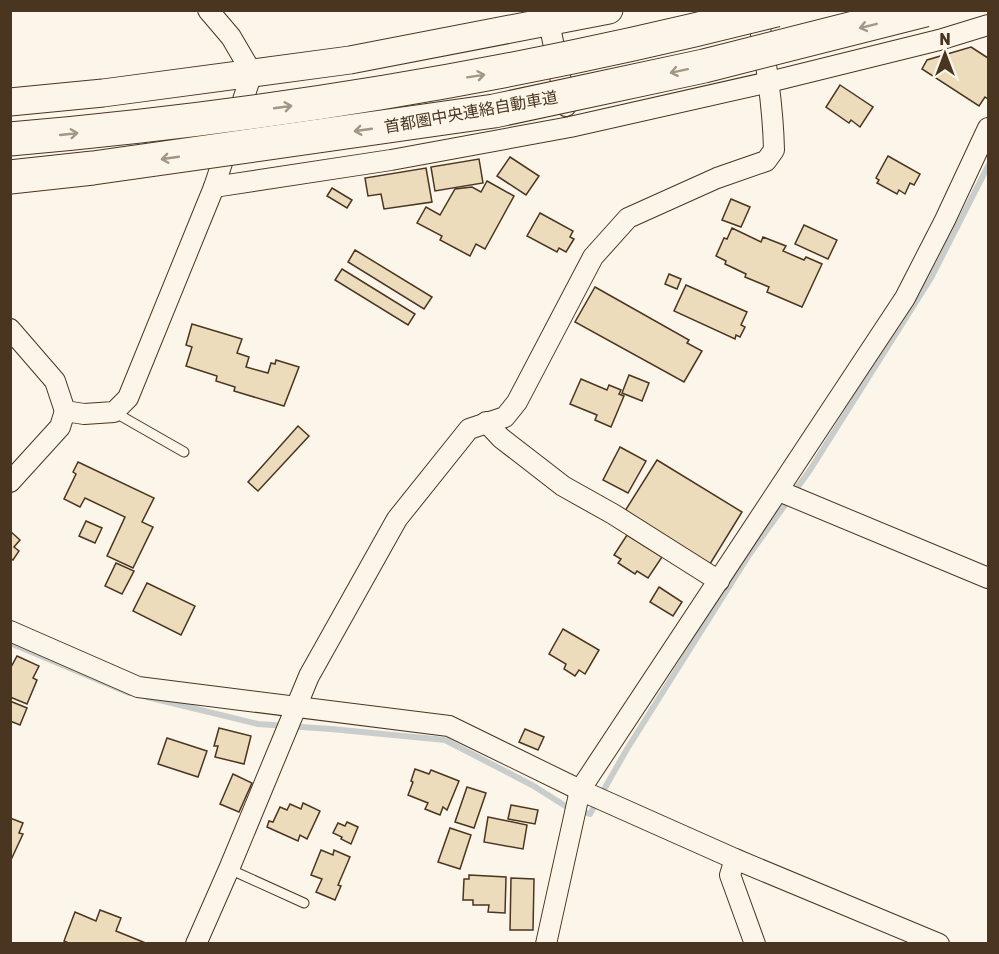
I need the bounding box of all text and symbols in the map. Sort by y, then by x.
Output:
one-way arrow [859,20,878,32]
north arrow [915,24,975,84]
text: N [939,30,951,49]
one-way arrow [670,66,689,77]
one-way arrow [465,71,485,82]
street label: 首都圏中央連絡自動車道 [383,87,559,137]
one-way arrow [273,102,293,113]
one-way arrow [354,125,374,136]
one-way arrow [58,128,78,139]
one-way arrow [161,152,181,163]

